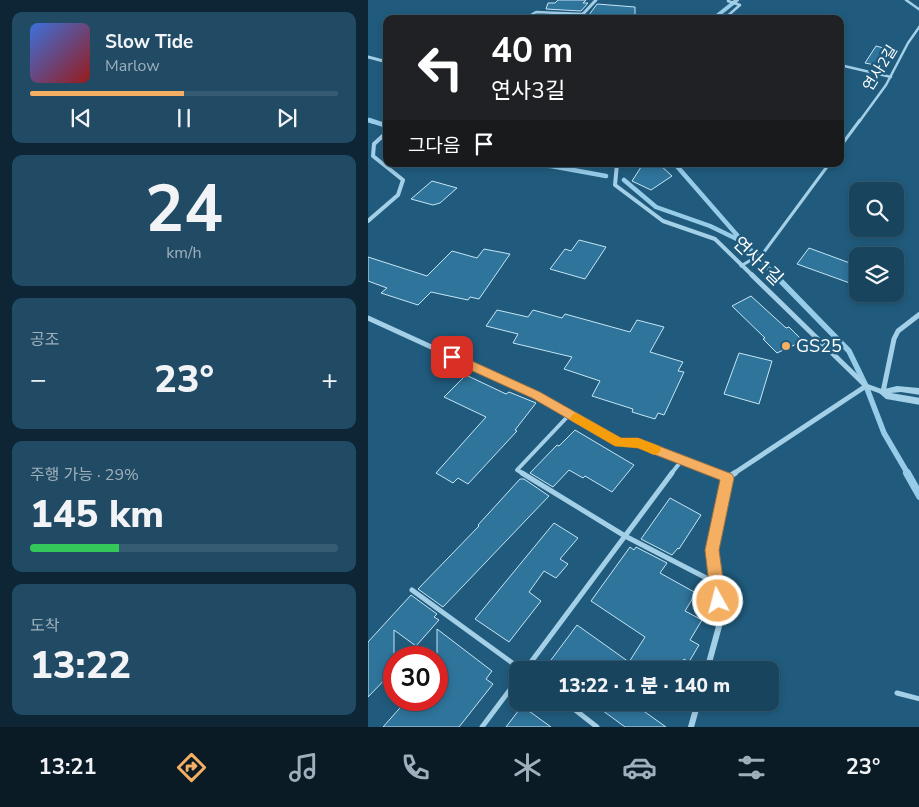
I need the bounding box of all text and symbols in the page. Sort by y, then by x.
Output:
text: 40 m [491,27,573,74]
text: Slow Tide [105,29,193,55]
icon: left [408,35,473,100]
street label: 연사2길 [858,41,902,95]
text: Marlow [105,55,160,77]
text: 연사3길 [491,76,565,106]
icon: previous [67,104,95,132]
icon: pause [170,104,198,132]
icon: next [273,104,301,132]
icon: arrive [470,130,498,158]
text: 그다음 [408,133,460,159]
text: 24 [145,165,223,254]
map controls [849,182,904,302]
button: search [849,182,904,237]
street label: 연사1길 [728,231,788,291]
text: km/h [166,242,202,264]
button: layers [849,247,904,302]
text: 공조 [30,329,59,351]
place label: GS25 [796,334,842,358]
pin [431,336,473,378]
marker: GS25 [780,340,792,352]
icon: arrive [438,343,466,371]
text: 23° [154,354,214,405]
text: − [30,361,47,399]
text: + [321,361,338,399]
text: 주행 가능 · 29% [30,464,139,486]
text: 145 km [30,489,164,540]
position arrow [691,574,743,626]
text: 도착 [30,615,59,637]
text: 13:22 [30,640,131,691]
speed limit sign: 30 [383,646,448,711]
text: 13:22 · 1 분 · 140 m [558,673,730,699]
icon: directions [174,750,209,785]
icon: music [286,750,321,785]
icon: phone [398,750,433,785]
icon: climate [510,750,545,785]
icon: car [622,750,657,785]
icon: filters [734,750,769,785]
text: 13:21 [38,752,97,782]
text: 23° [846,752,880,782]

